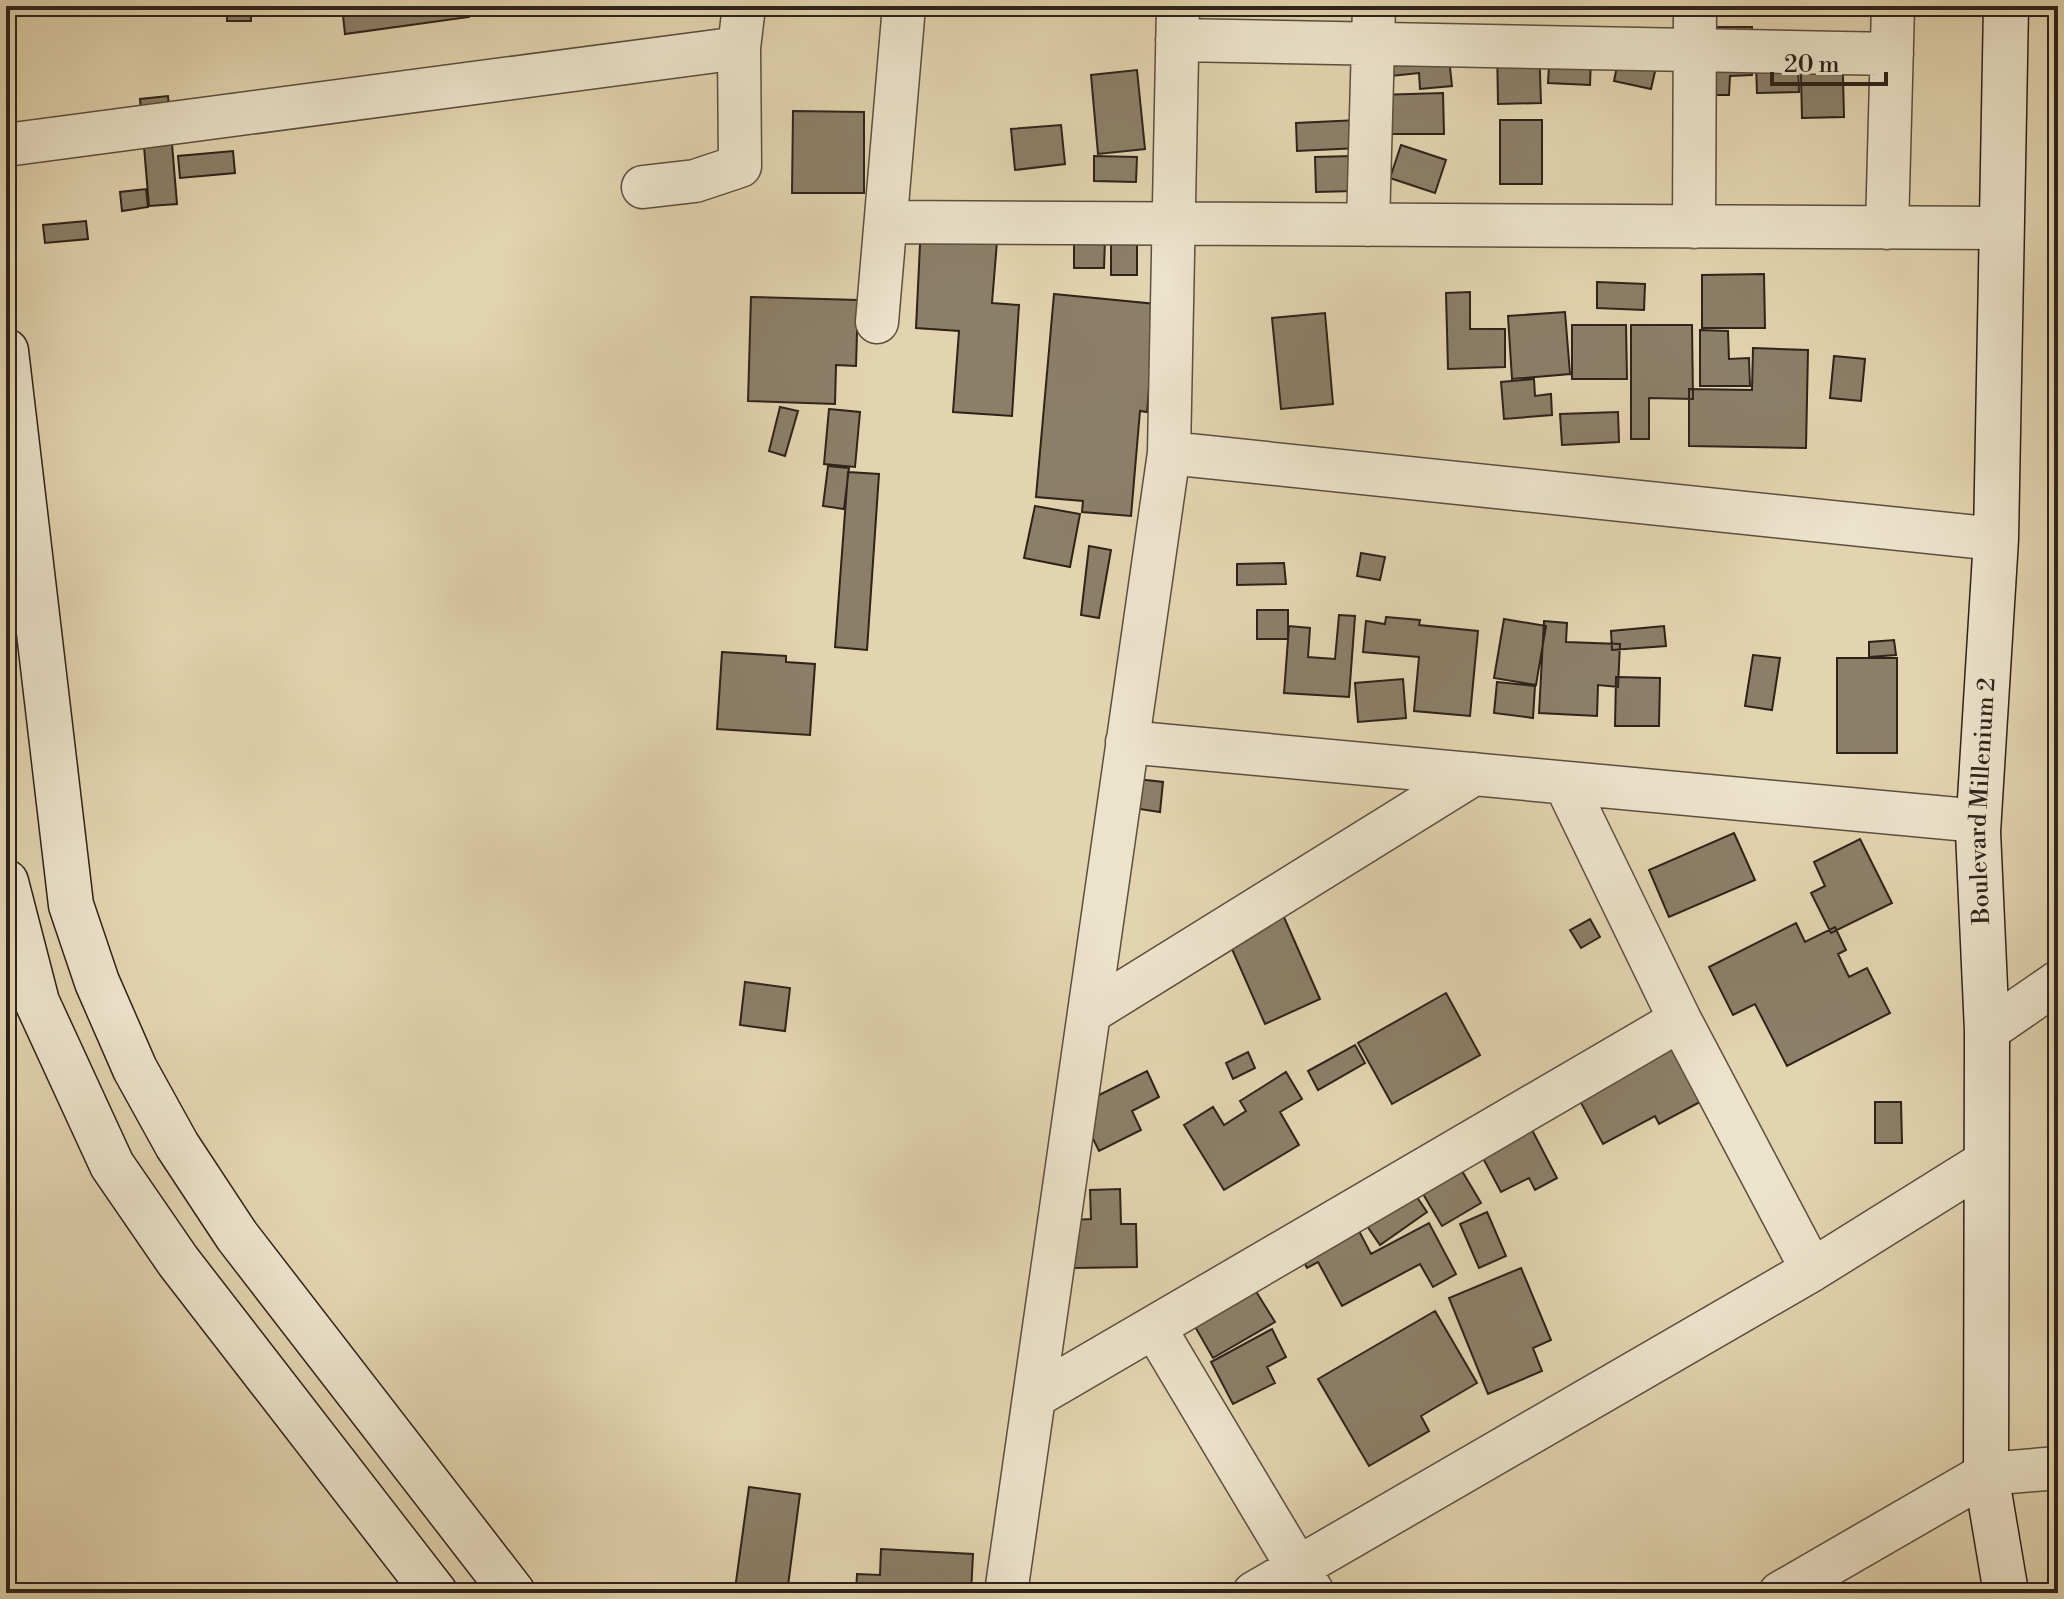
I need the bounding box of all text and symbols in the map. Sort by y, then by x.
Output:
scale bar [1772,36,1886,86]
text: 20 m [1784,50,1840,80]
street label: Boulevard Millenium 2 [1963,677,2002,926]

